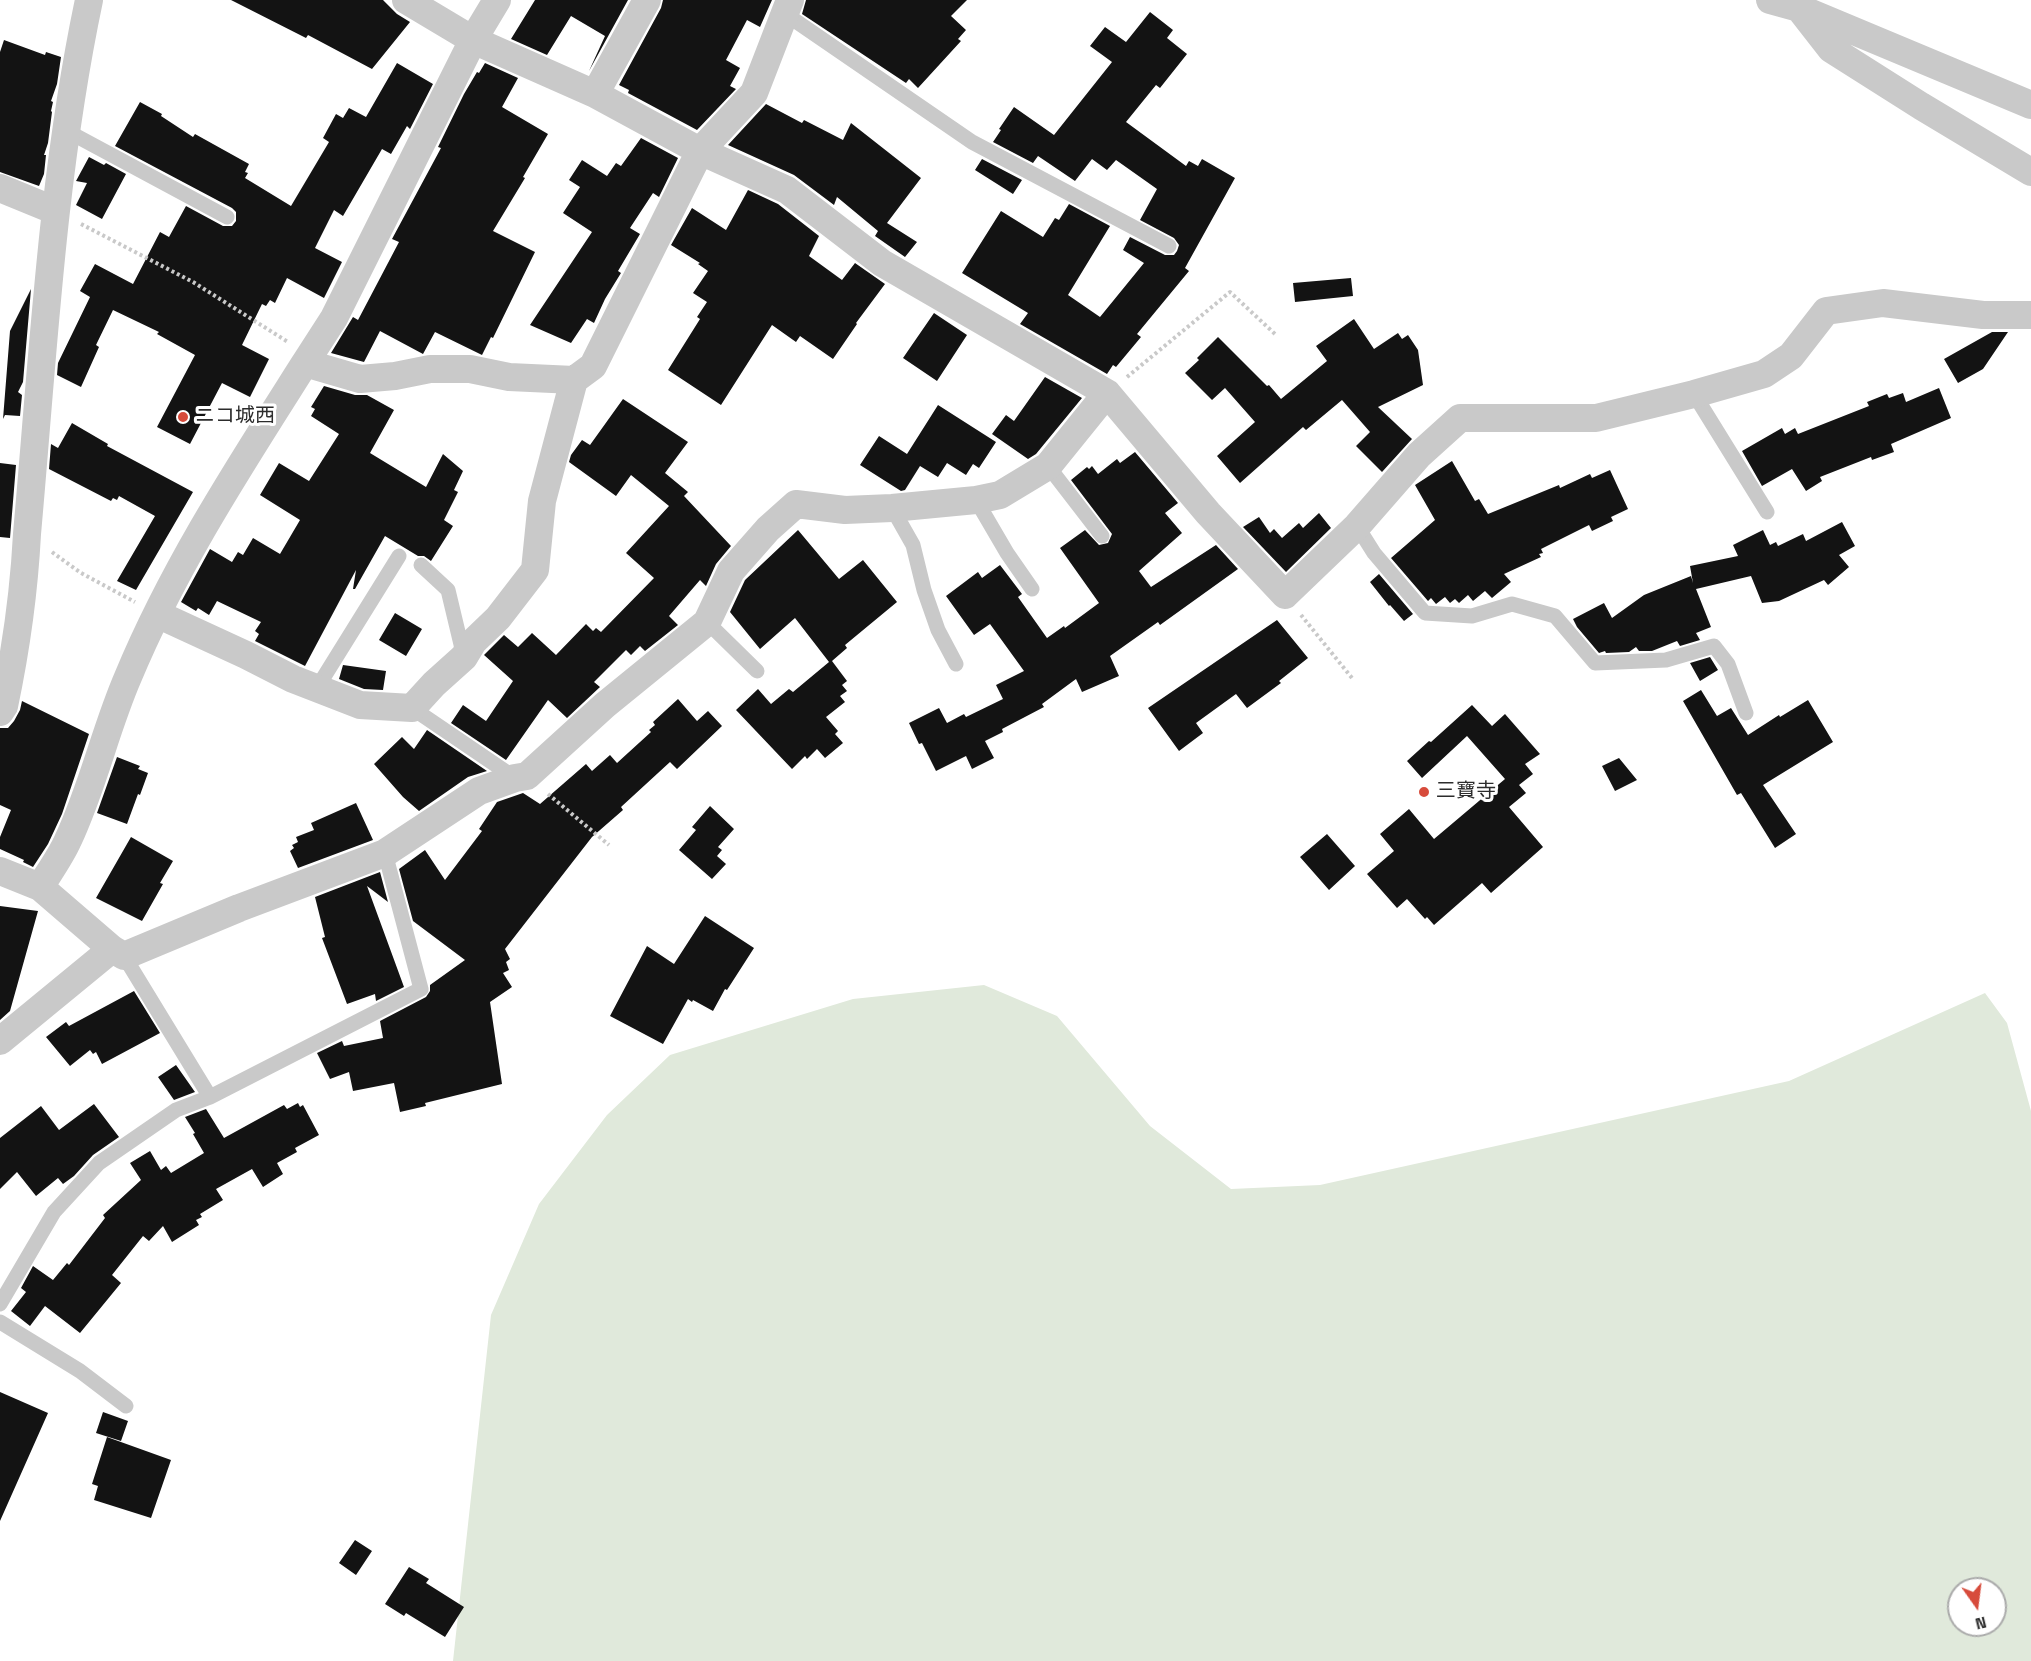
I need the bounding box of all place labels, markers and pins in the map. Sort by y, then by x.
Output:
place label: ニコ城西 [195,405,275,429]
marker: ニコ城西 [176,410,190,424]
place label: 三寶寺 [1436,780,1496,804]
marker: 三寶寺 [1417,785,1431,799]

